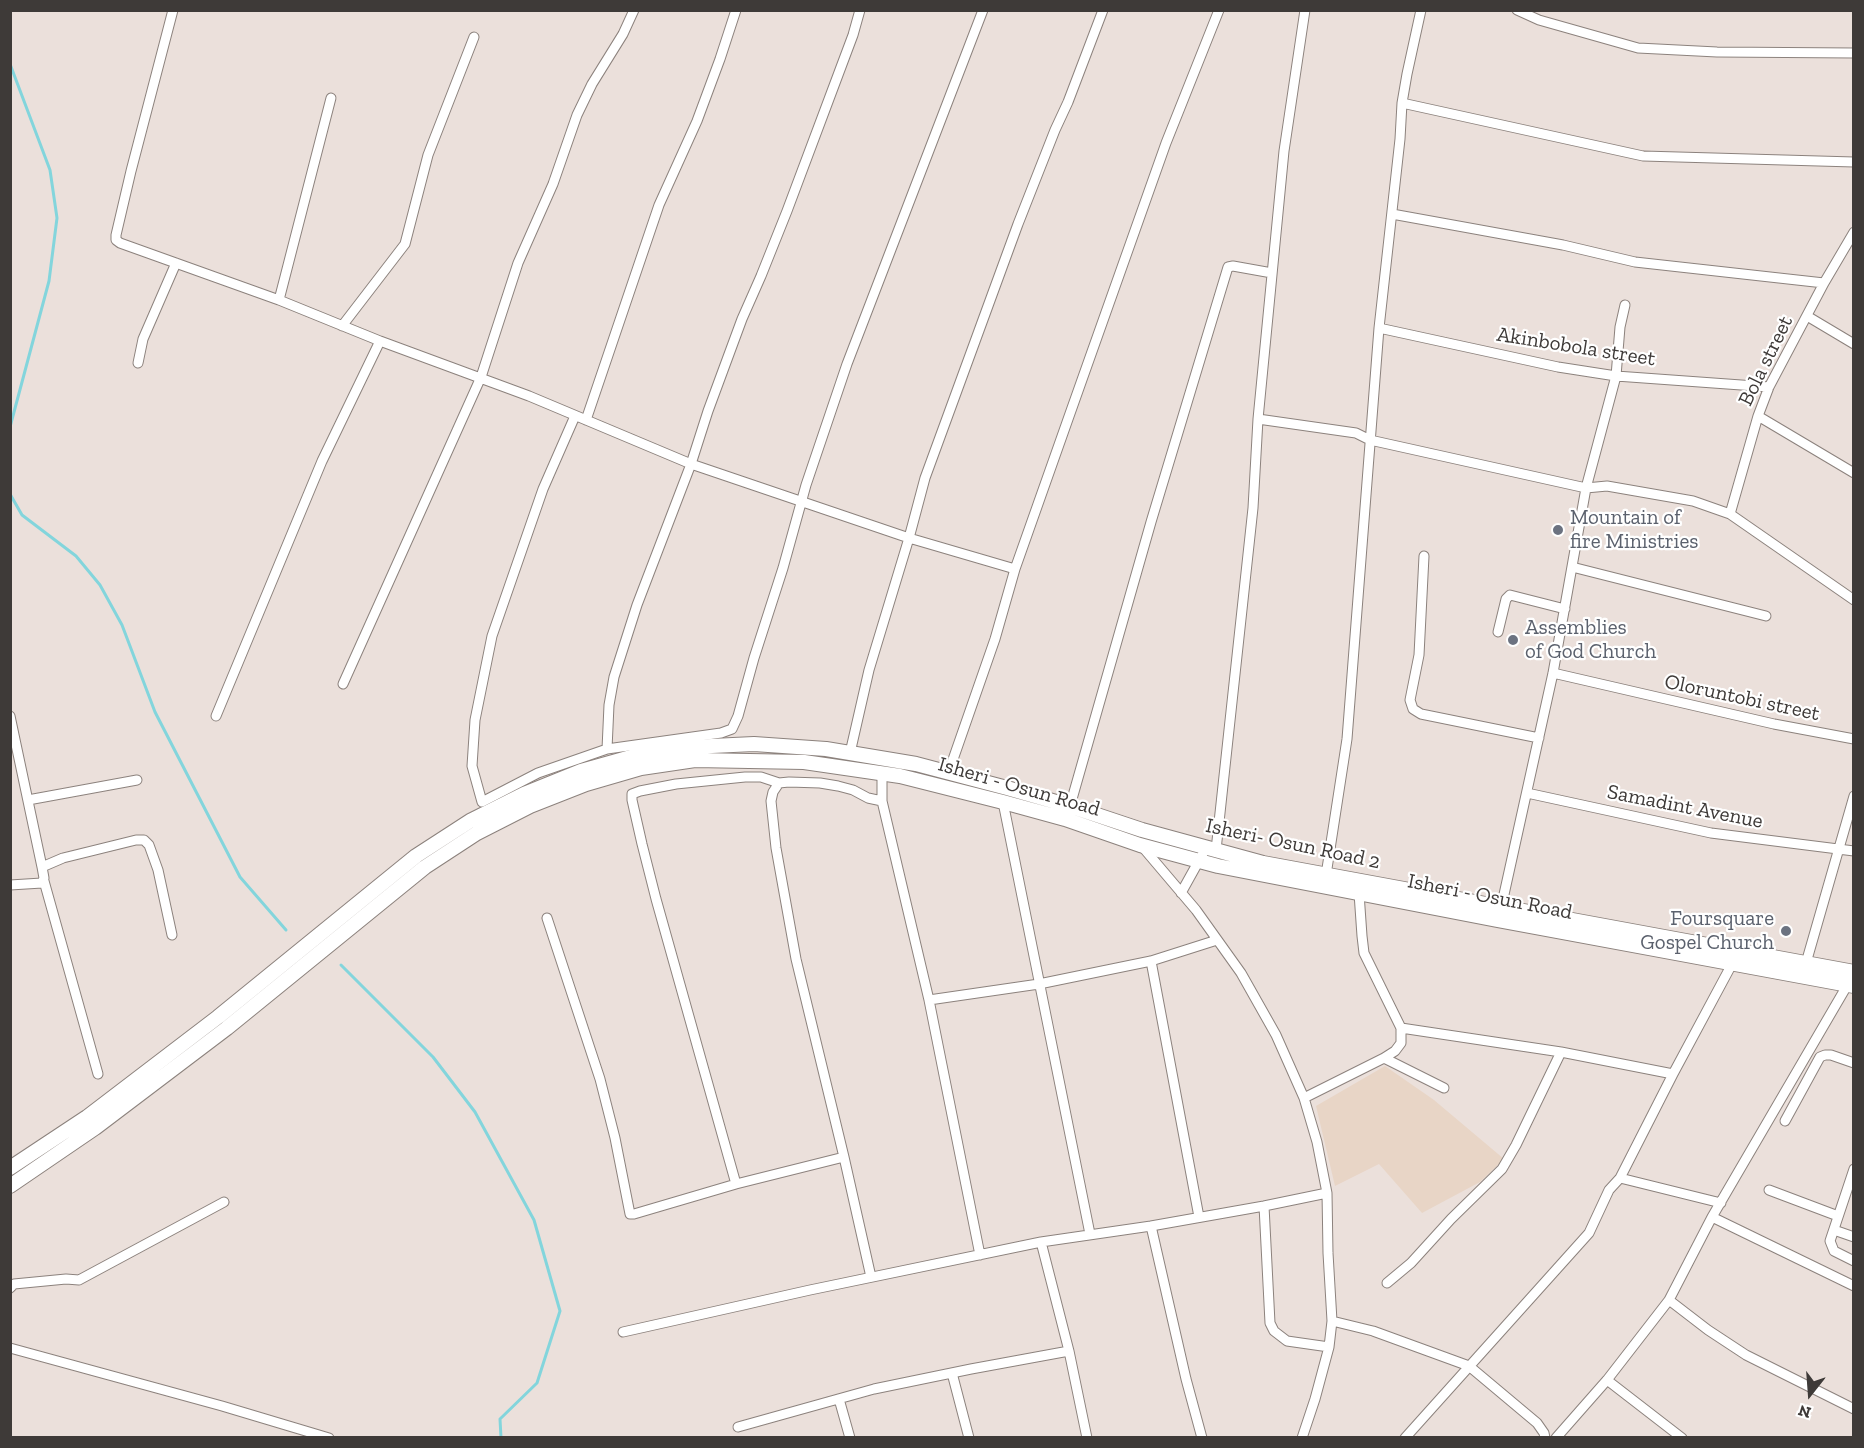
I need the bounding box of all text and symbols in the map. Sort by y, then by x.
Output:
street label: Bola street [1733,312,1799,410]
street label: Akinbobola street [1495,322,1657,372]
place label: Mountain of fire Ministries [1570,505,1698,555]
marker: Mountain of fire Ministries [1551,523,1565,537]
place label: Assemblies of God Church [1525,615,1656,665]
marker: Assemblies of God Church [1506,633,1520,647]
street label: Oloruntobi street [1662,669,1822,727]
street label: Isheri - Osun Road [935,752,1103,822]
street label: Samadint Avenue [1605,780,1765,834]
street label: Isheri- Osun Road 2 [1203,813,1383,875]
street label: Isheri - Osun Road [1406,869,1574,925]
place label: Foursquare Gospel Church [1640,906,1774,956]
marker: Foursquare Gospel Church [1779,924,1793,938]
north arrow [1780,1364,1840,1424]
text: N [1796,1401,1813,1423]

